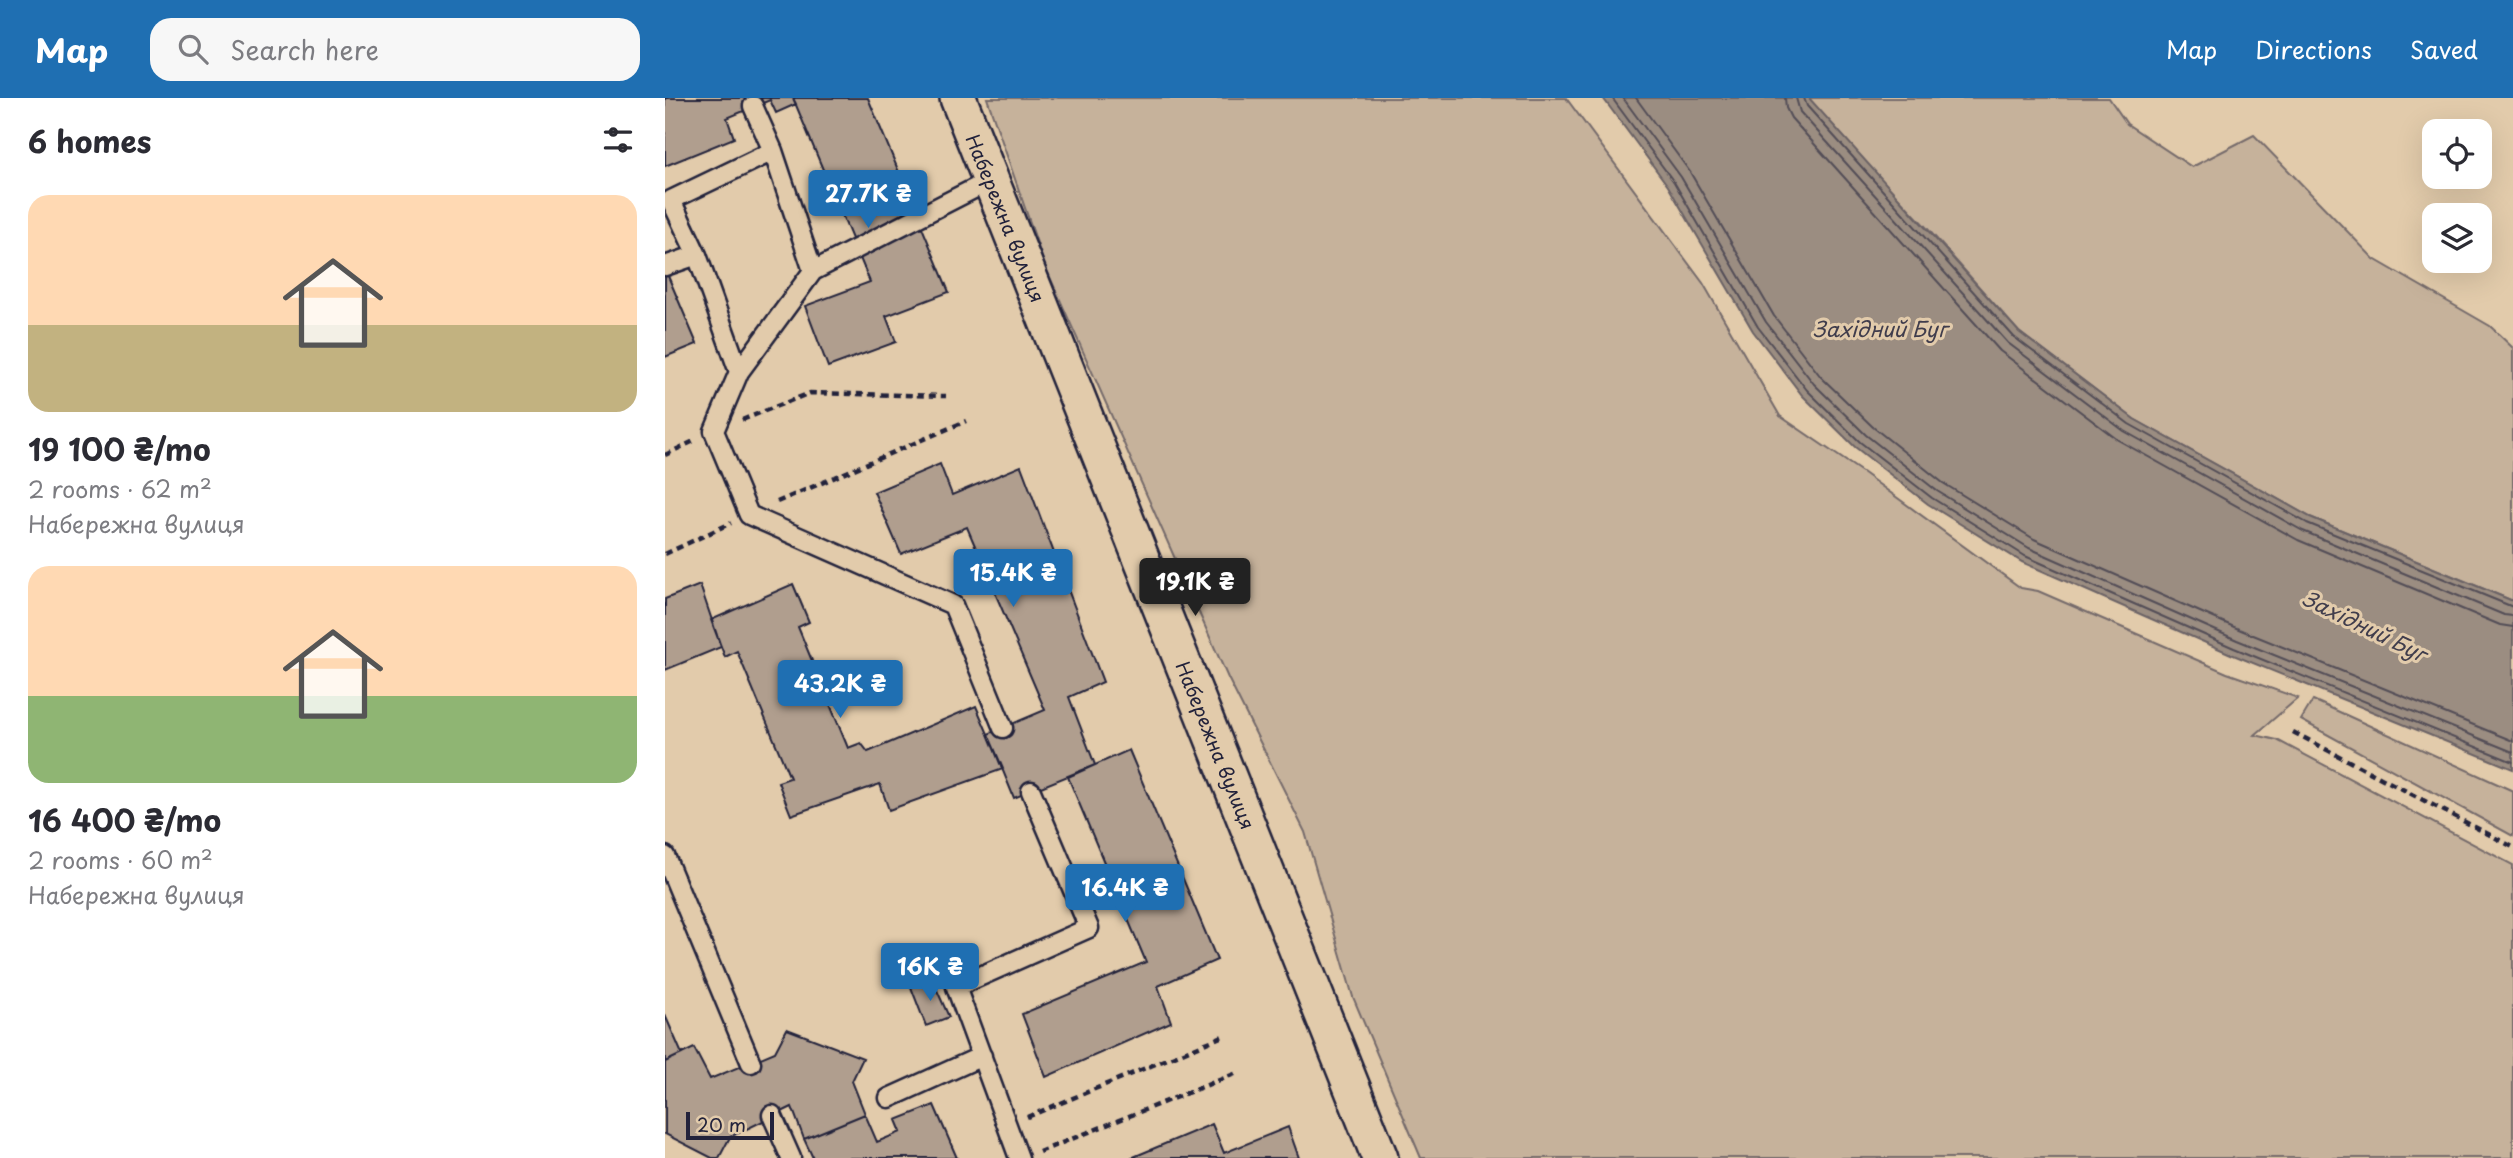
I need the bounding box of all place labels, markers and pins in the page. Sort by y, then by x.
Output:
pin: 27.7K ₴ [803,170,933,230]
pin: 15.4K ₴ [948,550,1078,609]
pin: 19.1K ₴ [1130,559,1260,618]
pin: 43.2K ₴ [775,660,905,720]
pin: 16.4K ₴ [1060,864,1190,924]
pin: 16K ₴ [881,944,979,1003]

